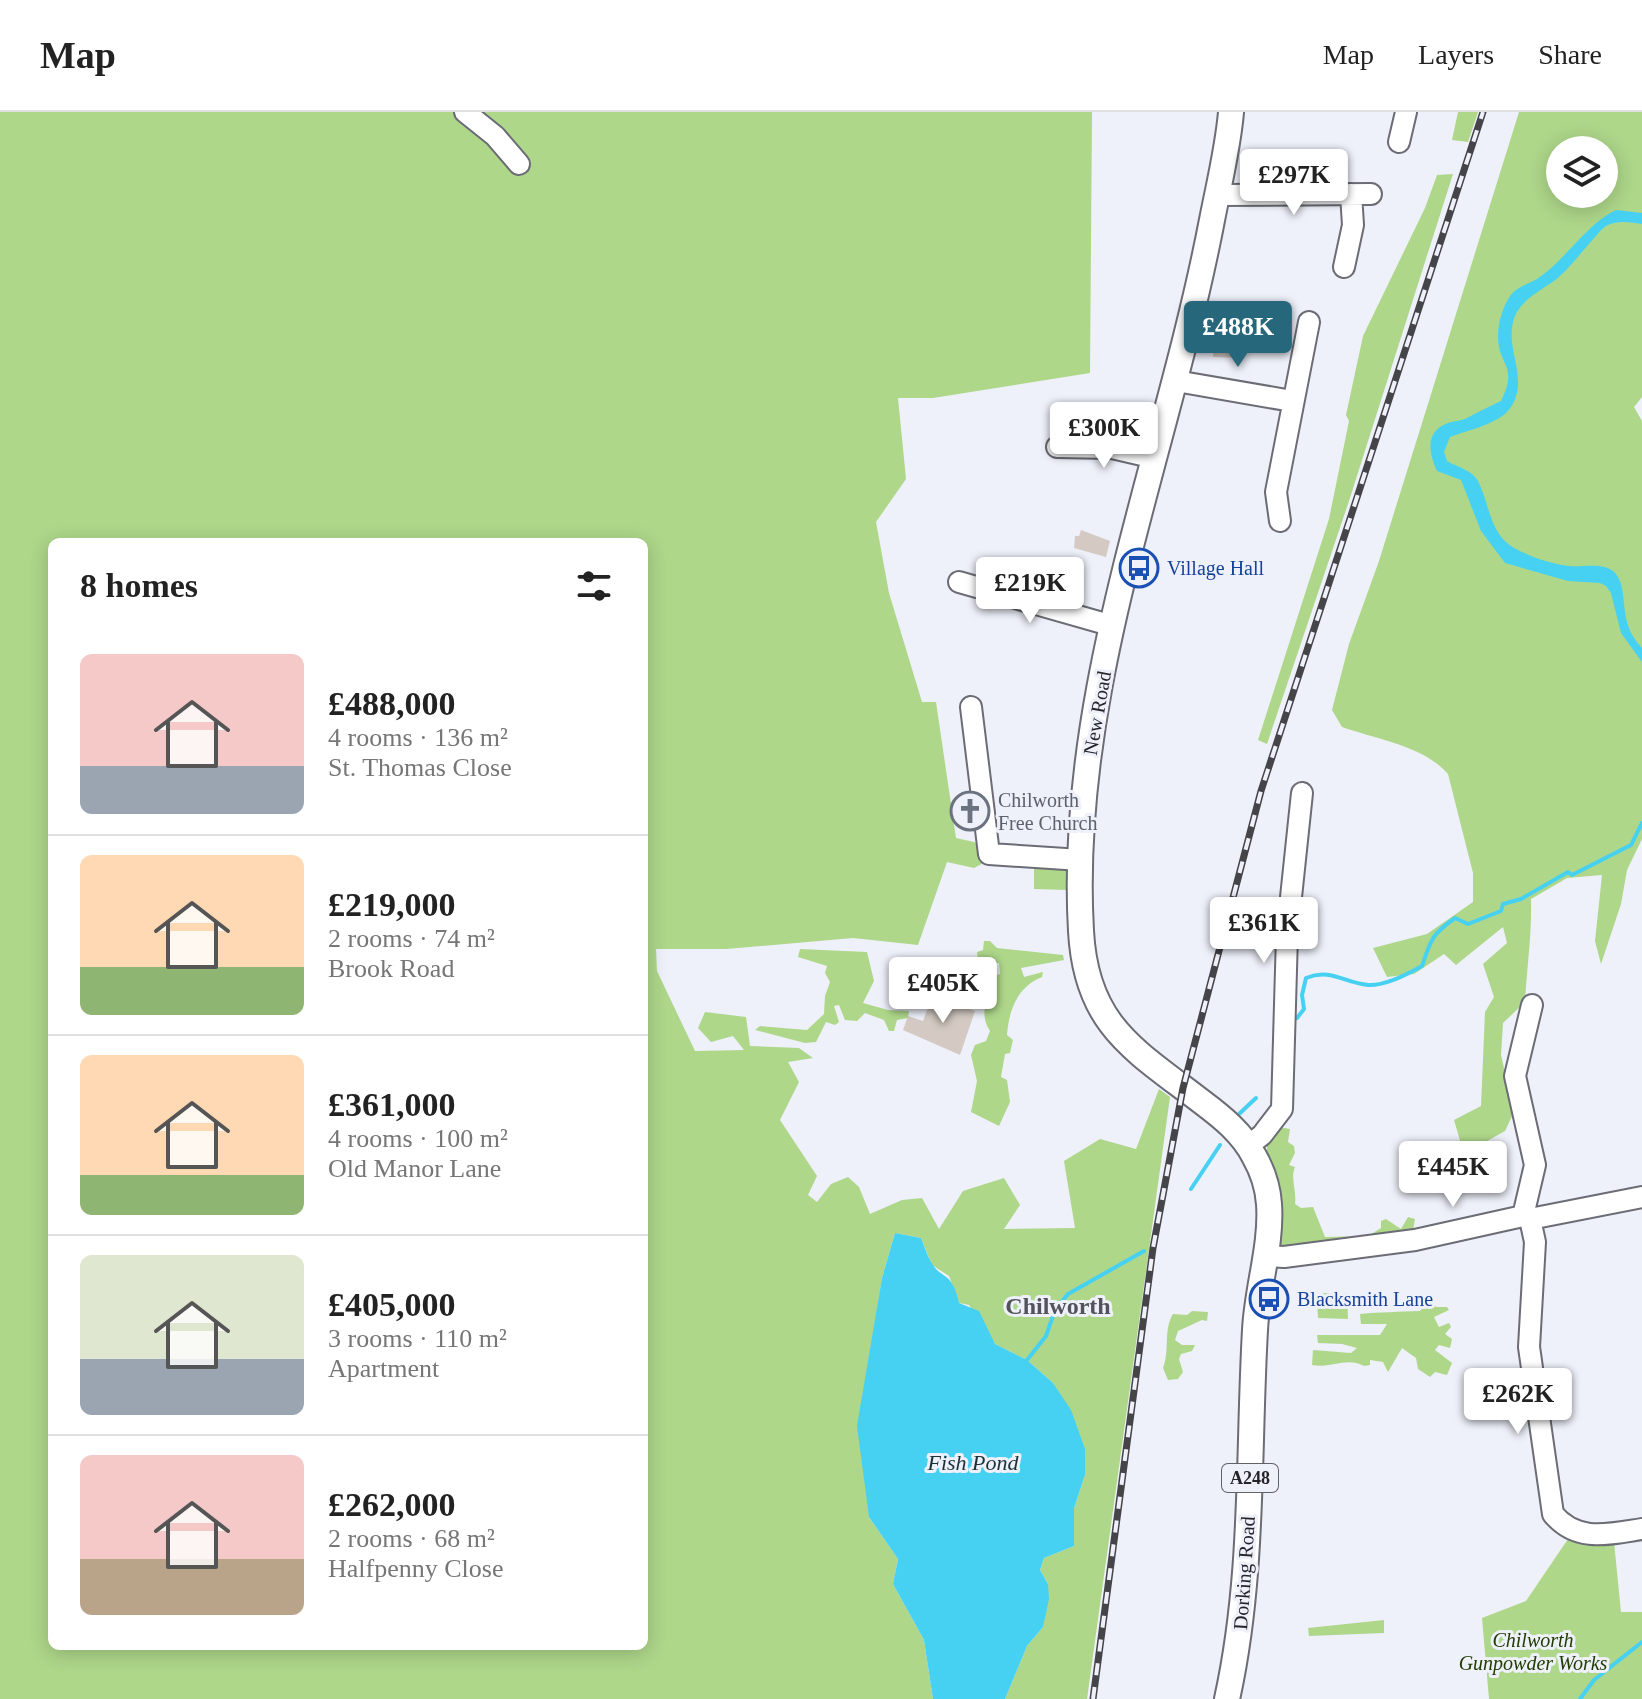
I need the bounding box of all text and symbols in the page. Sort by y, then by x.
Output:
text: Map [40,34,116,76]
text: Map [1323,39,1374,70]
text: Layers [1418,39,1494,70]
text: Share [1538,39,1602,70]
map controls [1546,136,1618,208]
button: layers [1546,136,1618,208]
pin: £297K [1238,149,1350,217]
text: £297K [1258,160,1330,189]
pin: £488K [1182,301,1294,369]
text: £488K [1202,312,1274,341]
pin: £300K [1048,402,1160,470]
text: £300K [1068,413,1140,442]
bus stop icon: Village Hall [1118,547,1160,589]
pin: £219K [974,557,1086,625]
place label: Village Hall [1167,557,1265,580]
icon: filters [572,564,616,608]
text: 8 homes [80,567,198,604]
text: £219K [994,568,1066,597]
street label: New Road [1079,669,1115,757]
text: £488,000 [328,685,456,722]
icon: home [144,686,240,782]
text: 4 rooms · 136 m² [328,723,508,752]
text: St. Thomas Close [328,753,512,782]
place label: Chilworth Free Church [998,789,1097,834]
church icon: Chilworth Free Church [949,790,991,832]
text: £219,000 [328,886,456,923]
icon: home [144,887,240,983]
pin: £361K [1208,897,1320,965]
text: £361K [1228,908,1300,937]
text: 2 rooms · 74 m² [328,924,495,953]
text: Brook Road [328,954,454,983]
pin: £405K [887,957,999,1025]
text: £405K [907,968,979,997]
text: £361,000 [328,1086,456,1123]
icon: home [144,1087,240,1183]
text: 4 rooms · 100 m² [328,1124,508,1153]
pin: £445K [1397,1141,1509,1209]
text: £445K [1417,1152,1489,1181]
text: Old Manor Lane [328,1154,501,1183]
bus stop icon: Blacksmith Lane [1248,1278,1290,1320]
text: £405,000 [328,1286,456,1323]
icon: home [144,1287,240,1383]
place label: Blacksmith Lane [1297,1288,1433,1310]
district label: Chilworth [1005,1293,1111,1319]
text: 3 rooms · 110 m² [328,1324,507,1353]
text: Apartment [328,1354,439,1383]
pin: £262K [1462,1368,1574,1436]
text: £262K [1482,1379,1554,1408]
water label: Fish Pond [926,1450,1020,1475]
road number: A248 [1222,1464,1278,1492]
text: £262,000 [328,1486,456,1523]
icon: home [144,1487,240,1583]
street label: Dorking Road [1229,1515,1260,1631]
text: 2 rooms · 68 m² [328,1524,495,1553]
text: Halfpenny Close [328,1554,503,1583]
park label: Chilworth Gunpowder Works [1459,1629,1608,1675]

